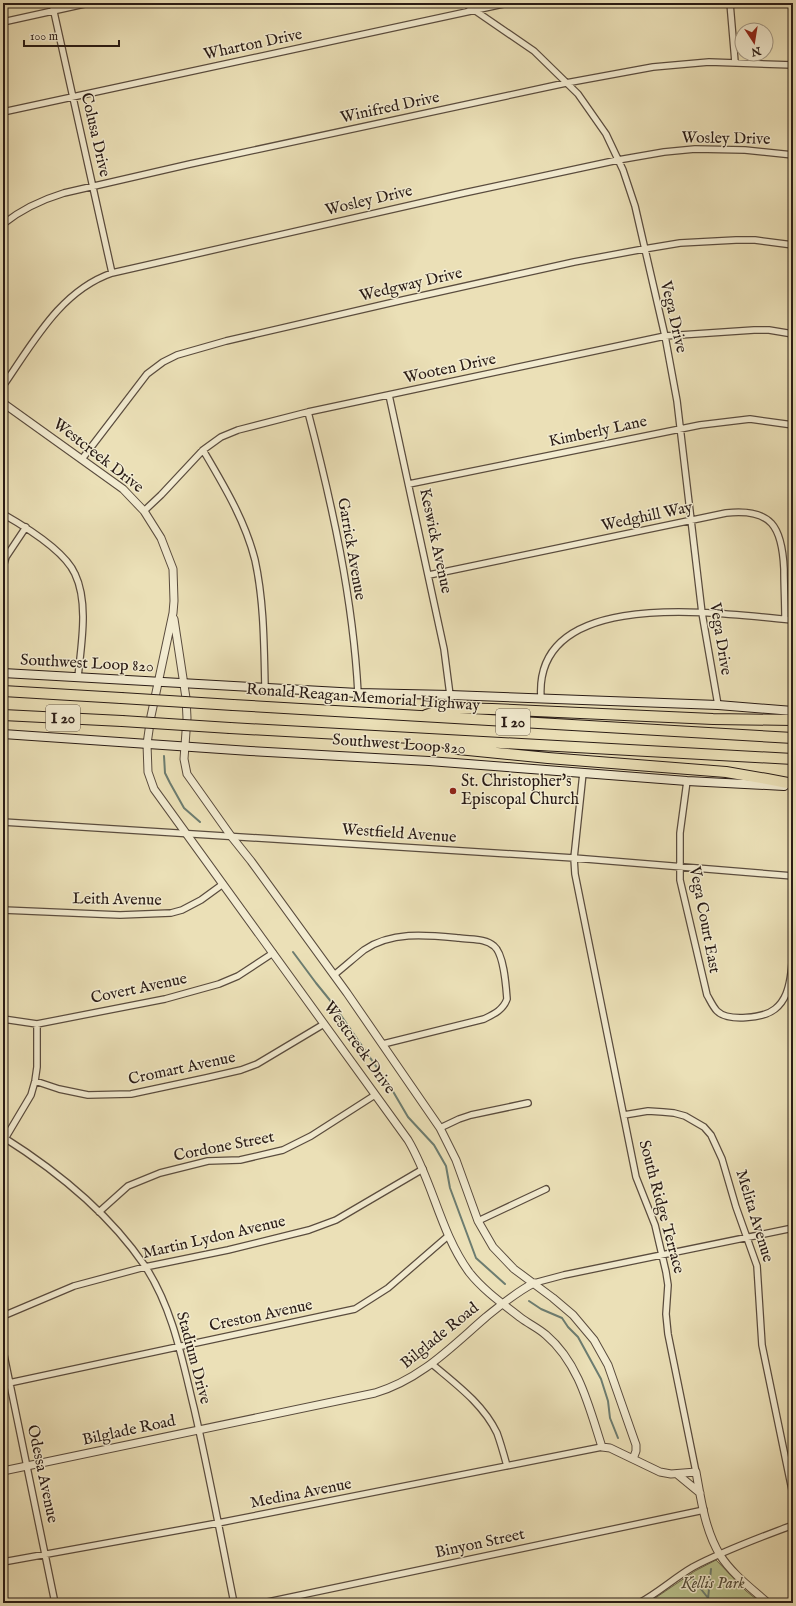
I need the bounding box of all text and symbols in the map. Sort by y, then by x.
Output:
scale bar [24,22,119,48]
north arrow [734,22,774,62]
street label: Wharton Drive [202,25,304,65]
text: 100 m [30,29,58,44]
text: N [749,43,763,59]
street label: Winifred Drive [339,88,441,128]
street label: Colusa Drive [76,91,114,179]
street label: Wosley Drive [681,128,771,150]
street label: Wosley Drive [323,181,415,221]
street label: Wedgway Drive [358,263,464,307]
street label: Vega Drive [655,278,691,355]
street label: Wooten Drive [402,349,498,389]
street label: Kimberly Lane [547,412,649,452]
street label: Westcreek Drive [49,414,147,498]
street label: Keswick Avenue [414,487,456,595]
street label: Garrick Avenue [332,496,370,602]
street label: Wedghill Way [599,498,695,536]
street label: Vega Drive [704,600,736,677]
street label: Southwest Loop 820 [20,651,154,677]
street label: Ronald Reagan Memorial Highway [245,680,481,716]
road number: I 20 [46,705,80,731]
road number: I 20 [496,709,530,735]
street label: Southwest Loop 820 [332,730,467,760]
place label: St. Christopher's Episcopal Church [461,772,579,810]
marker: St. Christopher's Episcopal Church [448,786,458,796]
street label: Westfield Avenue [341,820,457,848]
street label: Vega Court East [684,864,724,976]
street label: Leith Avenue [72,889,162,911]
street label: Covert Avenue [89,969,189,1009]
street label: Westcreek Drive [319,998,399,1098]
street label: Cromart Avenue [127,1048,237,1090]
street label: Cordone Street [172,1127,277,1167]
street label: South Ridge Terrace [634,1138,688,1276]
street label: Melita Avenue [730,1167,778,1265]
street label: Martin Lydon Avenue [141,1212,287,1264]
street label: Creston Avenue [207,1295,315,1337]
street label: Bilglade Road [397,1298,483,1374]
street label: Stadium Drive [171,1310,215,1406]
street label: Bilglade Road [81,1411,178,1451]
street label: Odessa Avenue [22,1423,62,1525]
street label: Medina Avenue [249,1474,353,1514]
street label: Binyon Street [433,1525,527,1563]
park label: Kellis Park [680,1574,745,1594]

